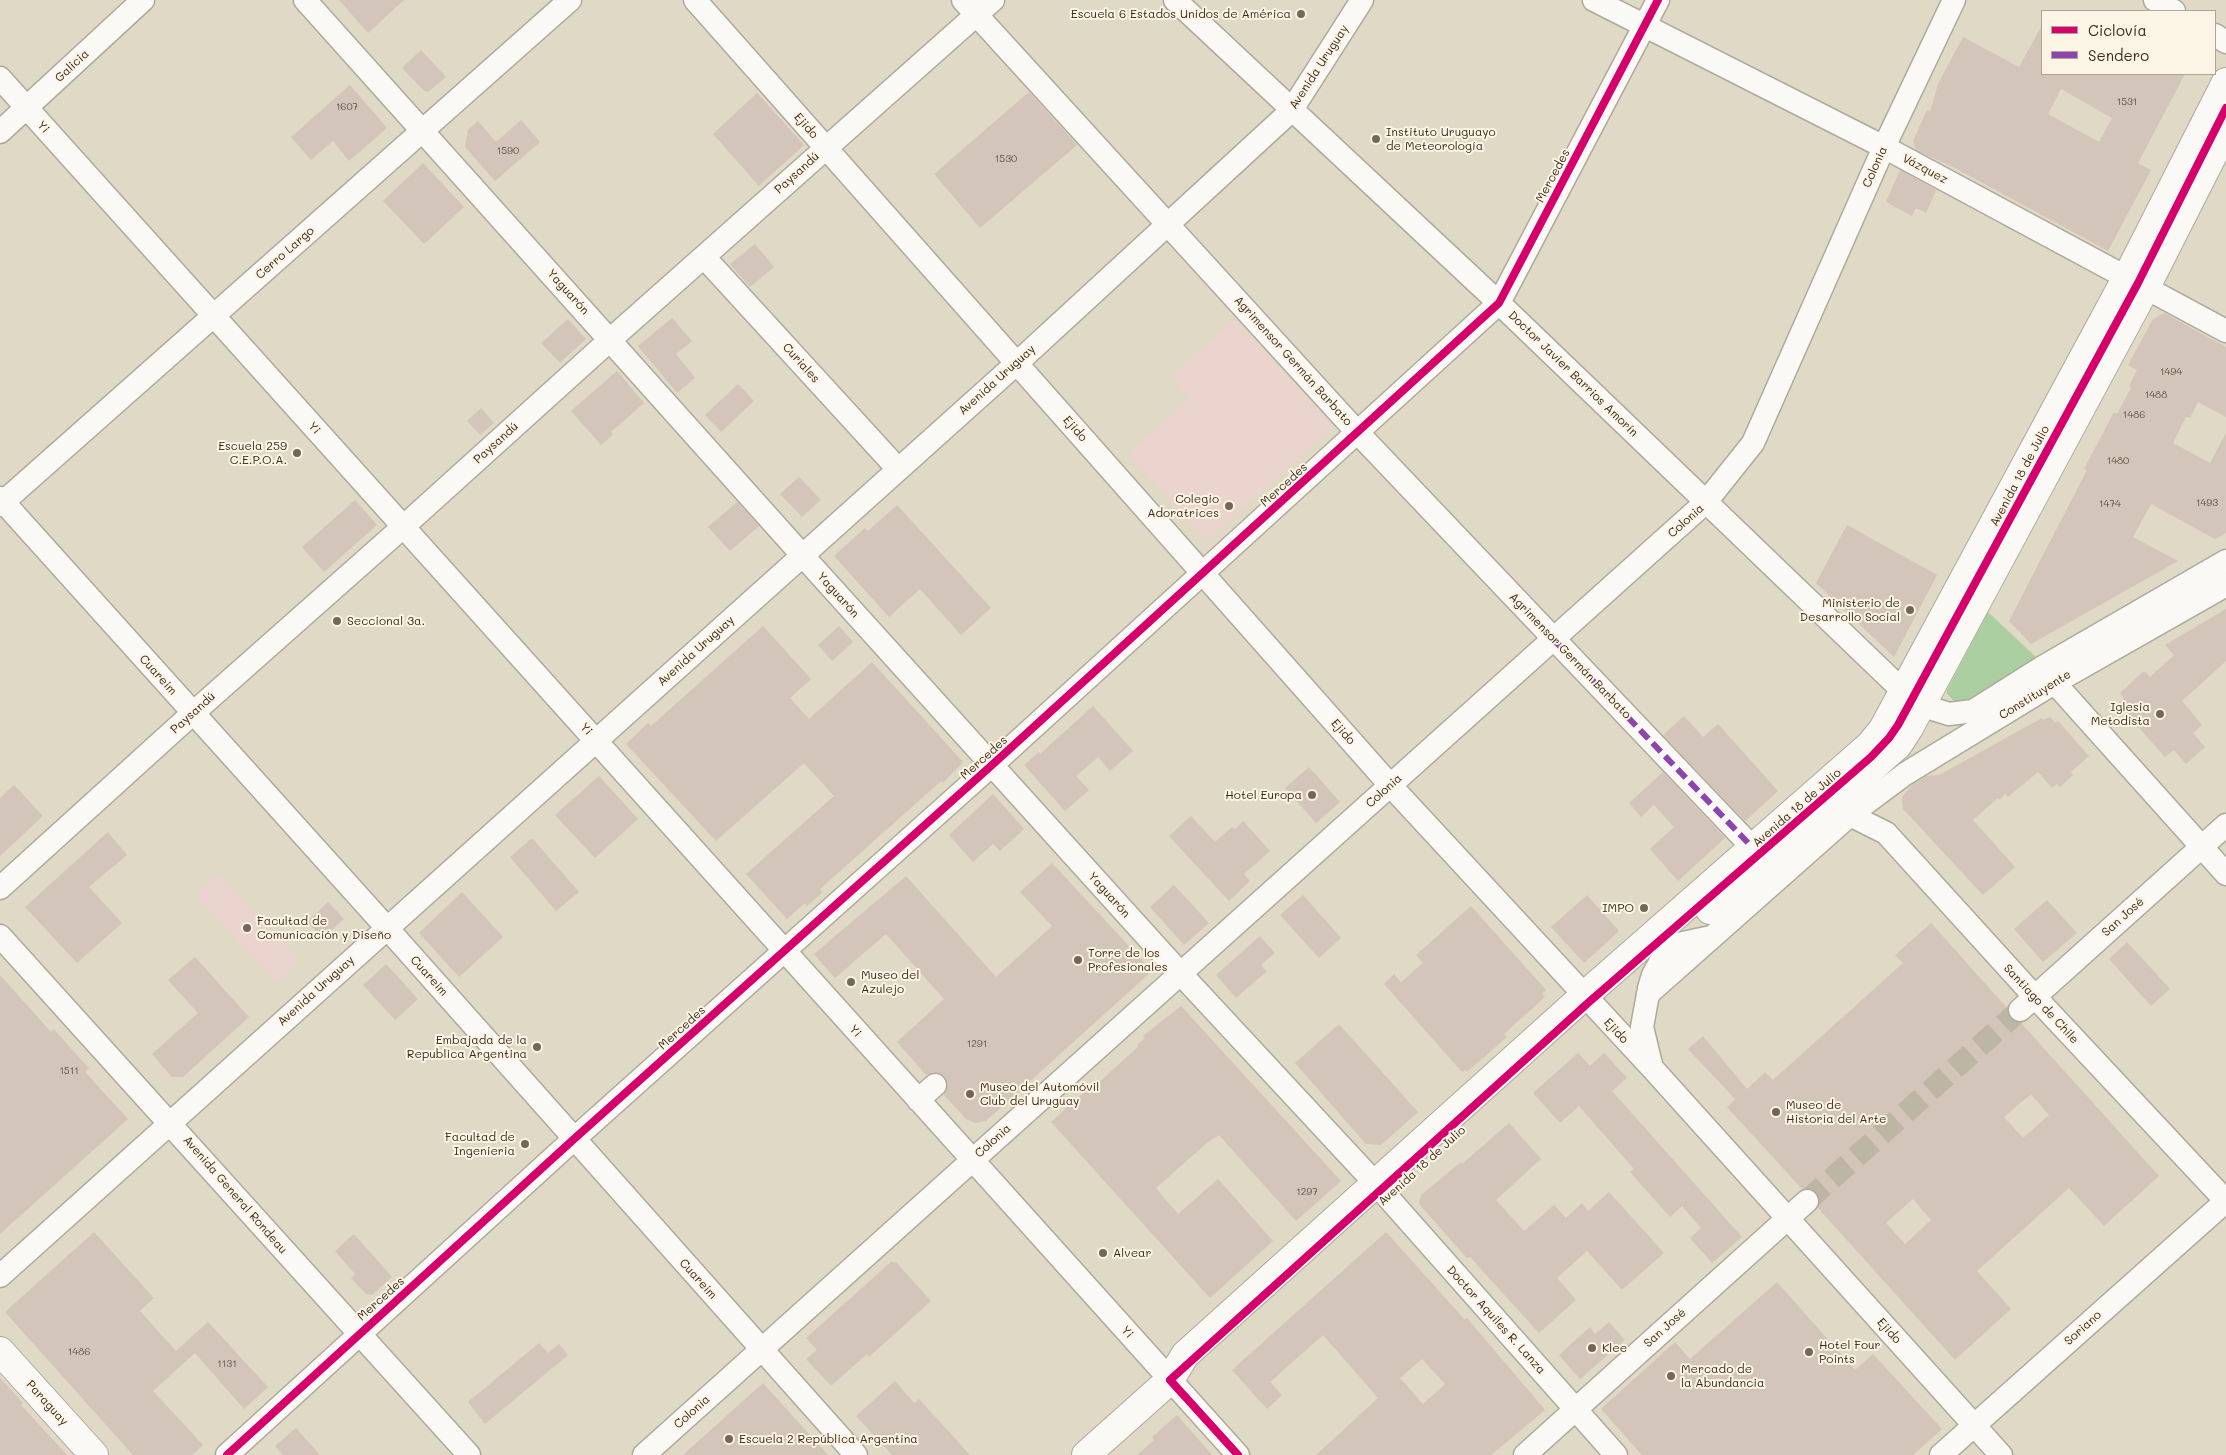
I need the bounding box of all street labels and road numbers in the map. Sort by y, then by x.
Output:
street label: Avenida Uruguay [1286,22,1352,112]
street label: Galicia [52,47,92,85]
street label: Ejido [791,110,821,142]
street label: Yi [34,118,52,136]
street label: Colonia [1860,144,1890,190]
street label: Mercedes [1533,147,1573,205]
street label: Paysandú [772,149,822,197]
street label: Vázquez [1900,151,1950,187]
street label: Cerro Largo [253,224,317,282]
street label: Yaguarón [544,266,592,318]
street label: Agrimensor Germán Barbato [1231,293,1355,429]
street label: Doctor Javier Barrios Amorín [1505,308,1641,440]
street label: Curiales [779,340,823,386]
street label: Avenida Uruguay [956,342,1038,418]
street label: Ejido [1060,413,1090,445]
street label: Yi [305,419,323,437]
street label: Paysandú [471,419,521,467]
street label: Avenida 18 de Julio [1987,423,2053,529]
street label: Mercedes [1257,460,1311,510]
street label: Colonia [1665,501,1707,541]
street label: Yaguarón [814,569,862,621]
street label: Agrimensor Germán Barbato [1506,590,1634,722]
street label: Avenida Uruguay [655,613,737,689]
street label: Cuareim [136,652,180,698]
street label: Constituyente [1996,667,2074,723]
street label: Paysandú [168,689,218,737]
street label: Ejido [1328,716,1358,748]
street label: Yi [577,720,595,738]
street label: Mercedes [957,733,1011,783]
street label: Avenida 18 de Julio [1750,766,1844,850]
street label: Colonia [1363,771,1405,811]
street label: Yaguarón [1085,869,1133,921]
street label: San José [2099,894,2147,940]
street label: Avenida Uruguay [275,953,357,1029]
street label: Cuareim [407,953,451,999]
street label: Santiago de Chile [2000,961,2082,1047]
street label: Mercedes [655,1003,709,1053]
street label: Ejido [1601,1015,1631,1047]
street label: Yi [846,1022,864,1040]
street label: Colonia [972,1121,1014,1161]
street label: Avenida 18 de Julio [1375,1123,1469,1209]
street label: Avenida General Rondeau [180,1133,290,1257]
street label: Cuareim [676,1256,720,1302]
street label: Doctor Aquiles R. Lanza [1444,1263,1548,1377]
street label: Mercedes [354,1274,408,1324]
street label: San José [1641,1305,1689,1351]
street label: Soriano [2062,1308,2104,1348]
street label: Ejido [1874,1315,1904,1347]
street label: Yi [1118,1323,1136,1341]
street label: Paraguay [23,1378,71,1428]
street label: Colonia [671,1392,713,1432]

